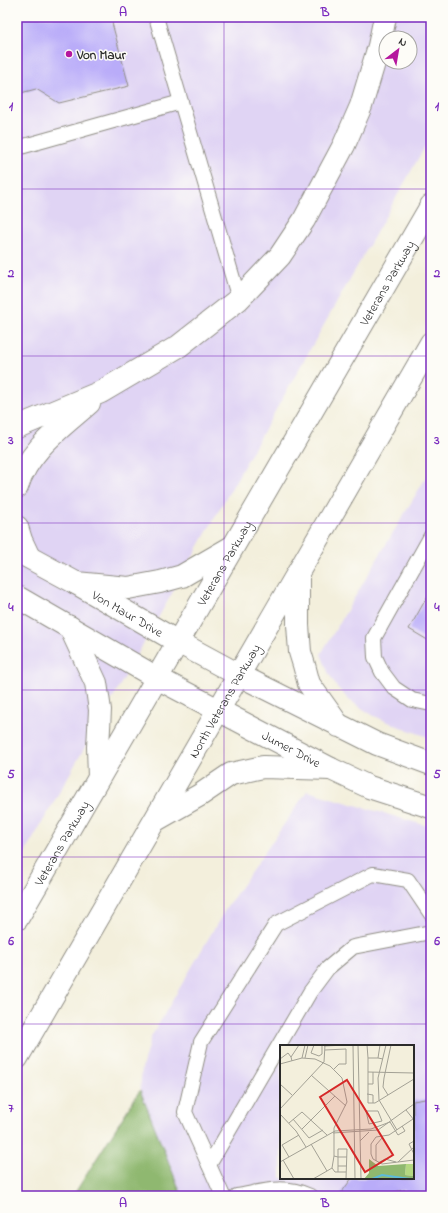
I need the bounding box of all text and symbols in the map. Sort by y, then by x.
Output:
text: A [119,3,127,22]
text: B [320,3,330,22]
north arrow [378,30,418,70]
text: N [395,34,410,51]
place label: Von Maur [76,46,127,65]
marker: Von Maur [64,49,74,59]
text: 1 [9,97,14,116]
text: 1 [435,97,440,116]
street label: Veterans Parkway [355,237,421,330]
text: 2 [7,264,15,283]
text: 2 [433,264,441,283]
text: 3 [7,431,14,450]
text: 3 [433,431,440,450]
street label: Veterans Parkway [192,517,258,611]
street label: Von Maur Drive [87,586,166,642]
text: 4 [7,598,14,617]
text: 4 [433,598,440,617]
street label: North Veterans Parkway [185,641,267,762]
street label: Jumer Drive [258,726,324,773]
text: 5 [7,765,15,784]
text: 5 [433,765,441,784]
street label: Veterans Parkway [30,797,96,891]
text: 6 [7,932,14,951]
text: 6 [433,932,440,951]
inset map [280,1045,414,1179]
text: 7 [8,1099,14,1118]
text: 7 [434,1099,440,1118]
text: A [119,1194,127,1213]
text: B [320,1194,330,1213]

